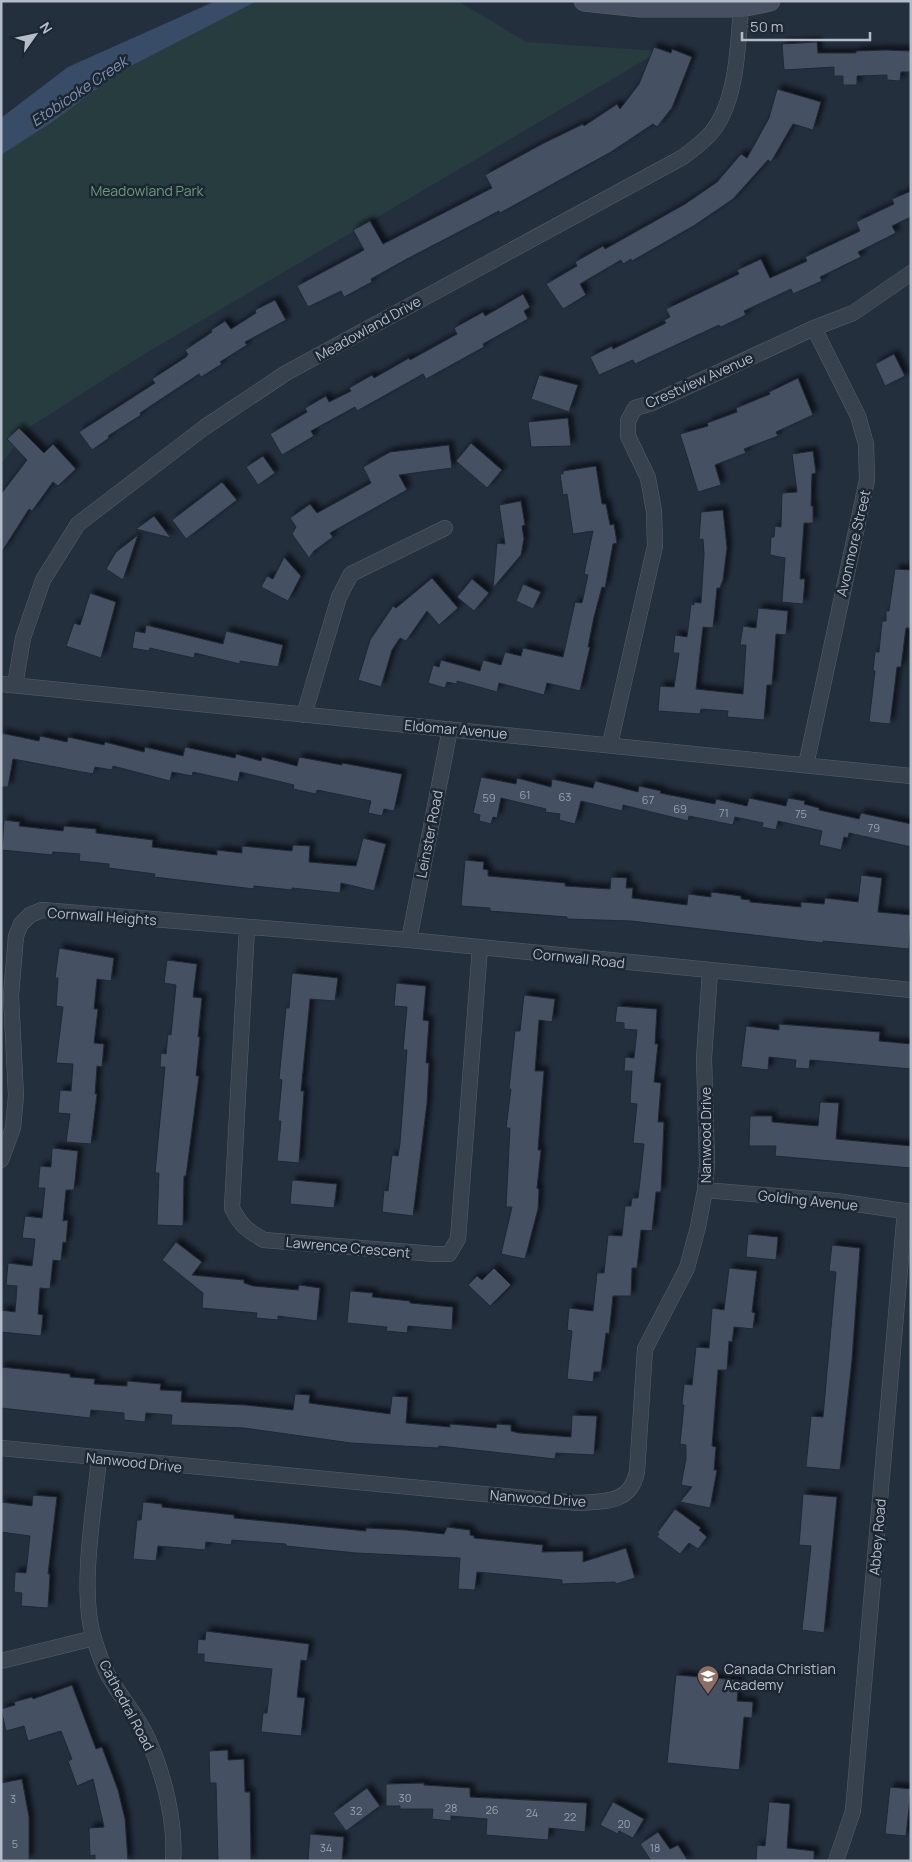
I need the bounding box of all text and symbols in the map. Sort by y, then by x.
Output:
north arrow [10,10,60,60]
scale bar [742,10,870,42]
text: 50 m [750,16,784,37]
text: N [36,18,57,37]
water label: Etobicoke Creek [27,49,134,131]
park label: Meadowland Park [91,181,205,200]
street label: Meadowland Drive [312,291,424,365]
street label: Crestview Avenue [642,348,756,412]
street label: Avonmore Street [831,487,875,598]
street label: Eldomar Avenue [404,715,508,743]
house number: 61 [520,787,530,802]
street label: Leinster Road [411,789,447,879]
house number: 63 [559,789,571,804]
house number: 59 [482,790,496,805]
house number: 67 [642,792,654,807]
house number: 69 [673,801,687,816]
house number: 71 [719,805,729,820]
house number: 75 [795,806,807,821]
house number: 79 [868,820,880,835]
street label: Cornwall Heights [47,903,157,929]
street label: Cornwall Road [532,944,626,972]
street label: Nanwood Drive [696,1087,715,1183]
street label: Golding Avenue [757,1185,859,1215]
street label: Lawrence Crescent [285,1232,411,1262]
street label: Nanwood Drive [85,1448,183,1476]
street label: Nanwood Drive [489,1485,587,1511]
street label: Abbey Road [864,1498,890,1576]
street label: Cathedral Road [95,1656,159,1754]
place label: Canada Christian Academy [724,1659,836,1694]
school or university icon: Canada Christian Academy [696,1664,720,1695]
house number: 30 [399,1790,411,1805]
house number: 3 [10,1791,16,1806]
house number: 28 [445,1800,457,1815]
house number: 26 [485,1802,499,1817]
house number: 32 [350,1803,362,1818]
house number: 24 [526,1805,538,1820]
house number: 22 [564,1809,576,1824]
house number: 20 [618,1816,630,1831]
house number: 5 [12,1836,18,1851]
house number: 34 [320,1840,332,1855]
house number: 18 [650,1840,660,1855]

